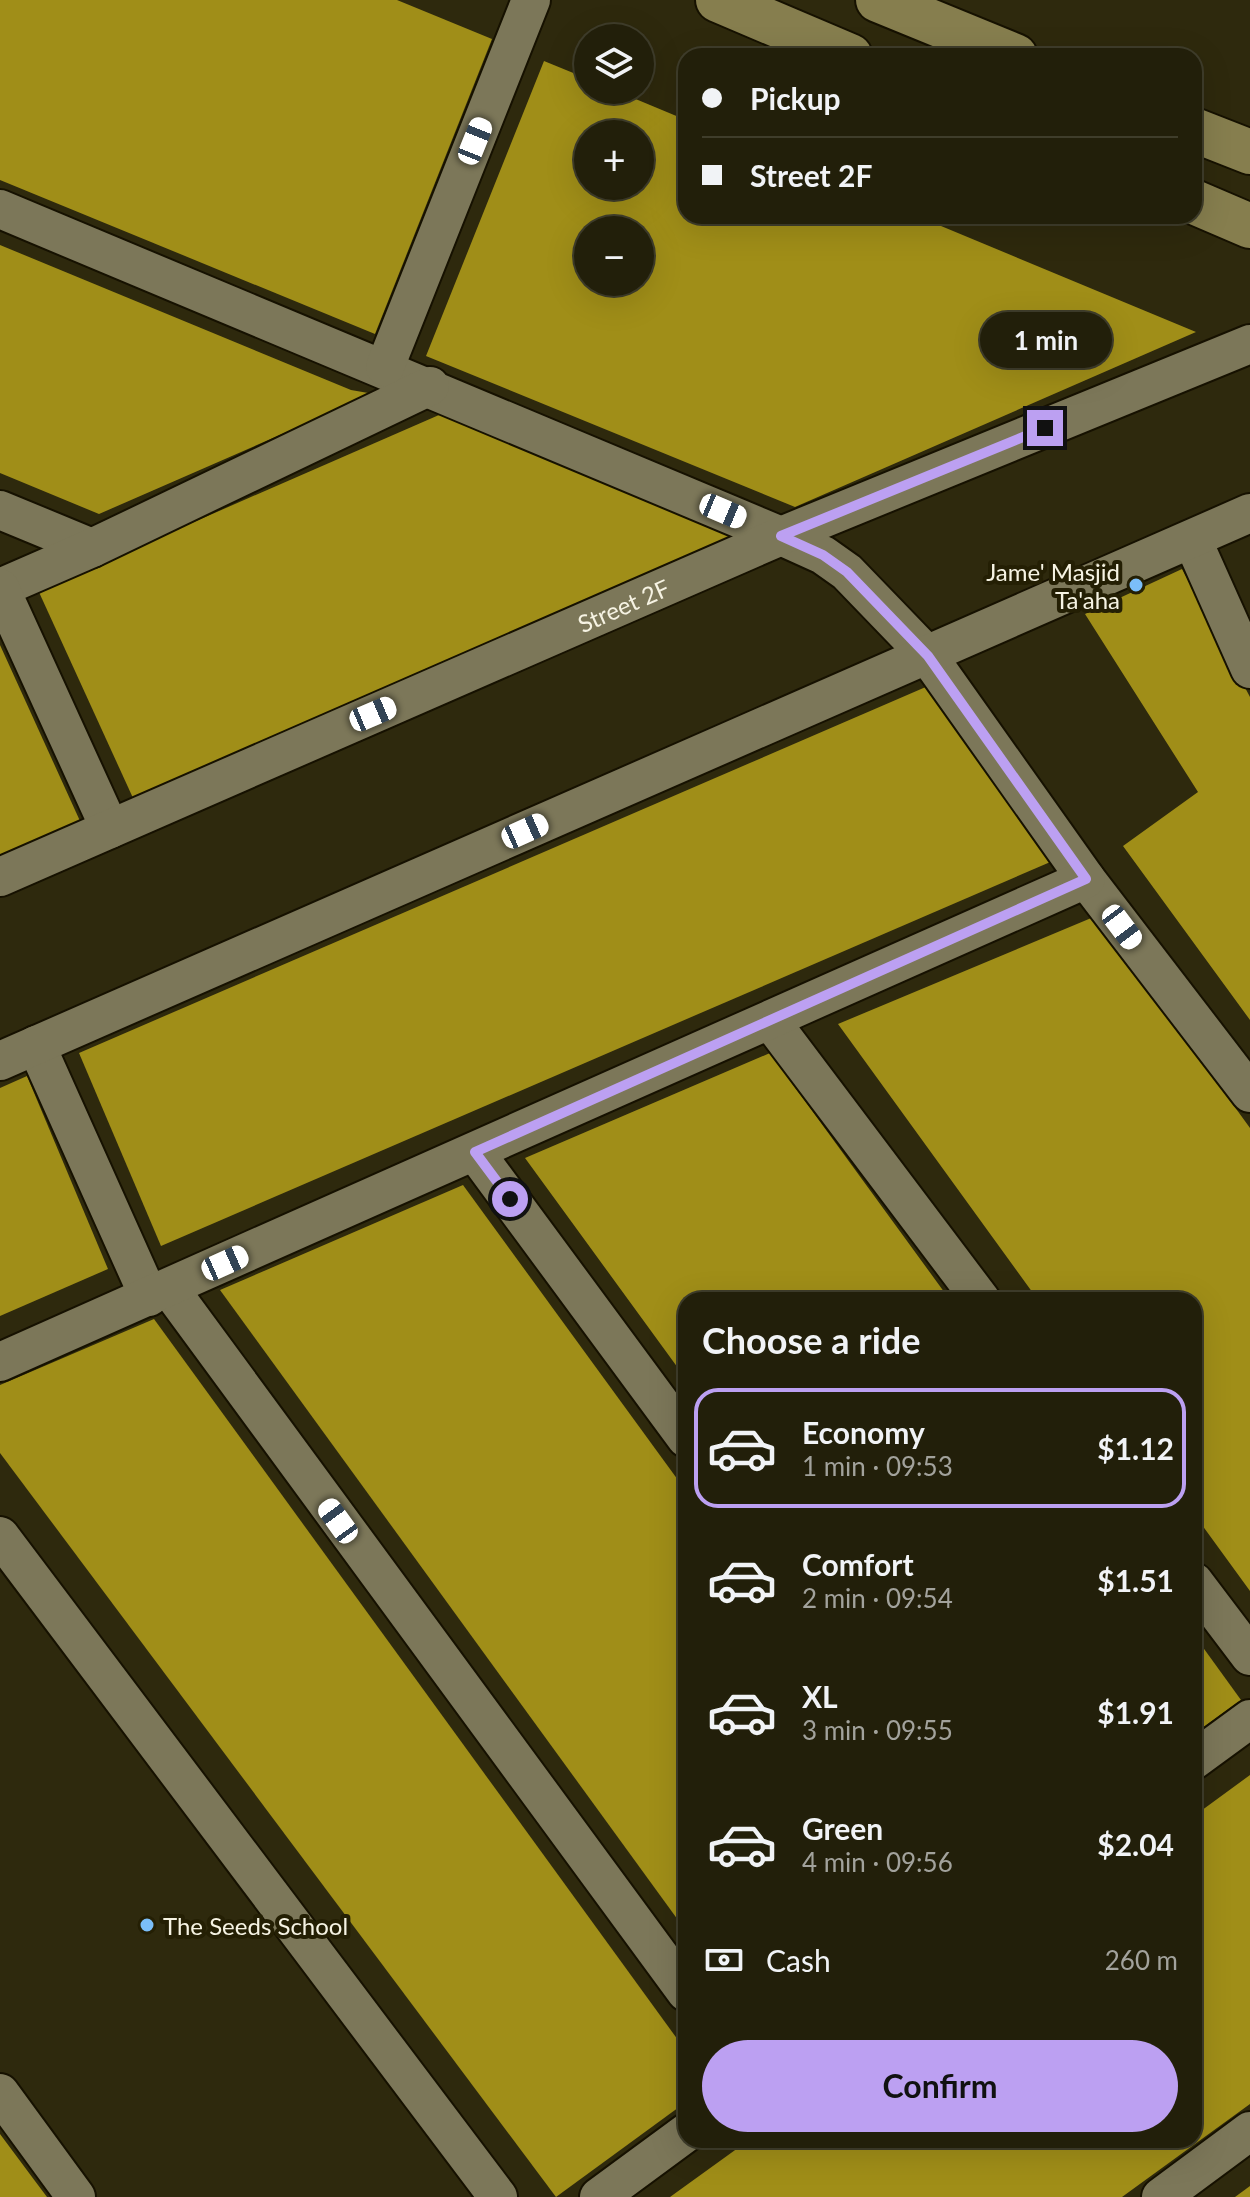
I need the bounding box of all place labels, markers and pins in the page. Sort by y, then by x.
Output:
place label: Jame' Masjid Ta'aha [986,557,1120,614]
marker: Jame' Masjid Ta'aha [1127,576,1145,594]
place label: The Seeds School [163,1911,348,1940]
marker: The Seeds School [138,1916,156,1934]

